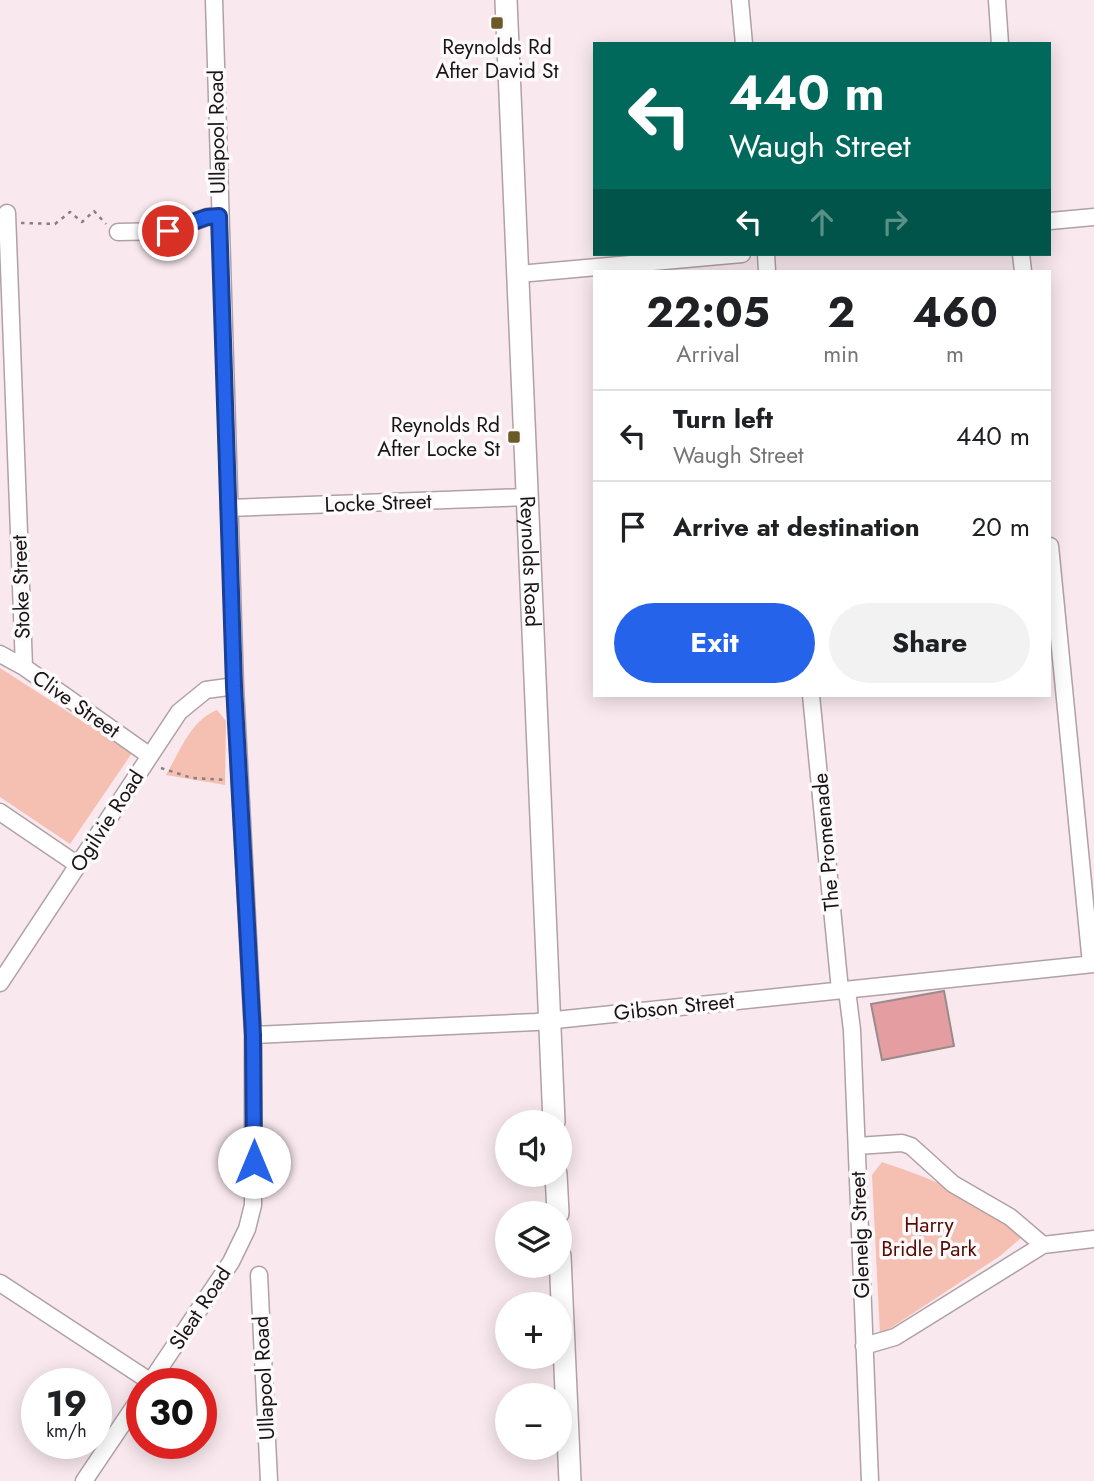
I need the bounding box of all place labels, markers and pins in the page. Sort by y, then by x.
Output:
marker: Reynolds Rd After David St [489,15,505,31]
place label: Reynolds Rd After David St [435,32,559,86]
pin [138,201,198,261]
place label: Reynolds Rd After Locke St [377,410,500,464]
marker: Reynolds Rd After Locke St [506,429,522,445]

